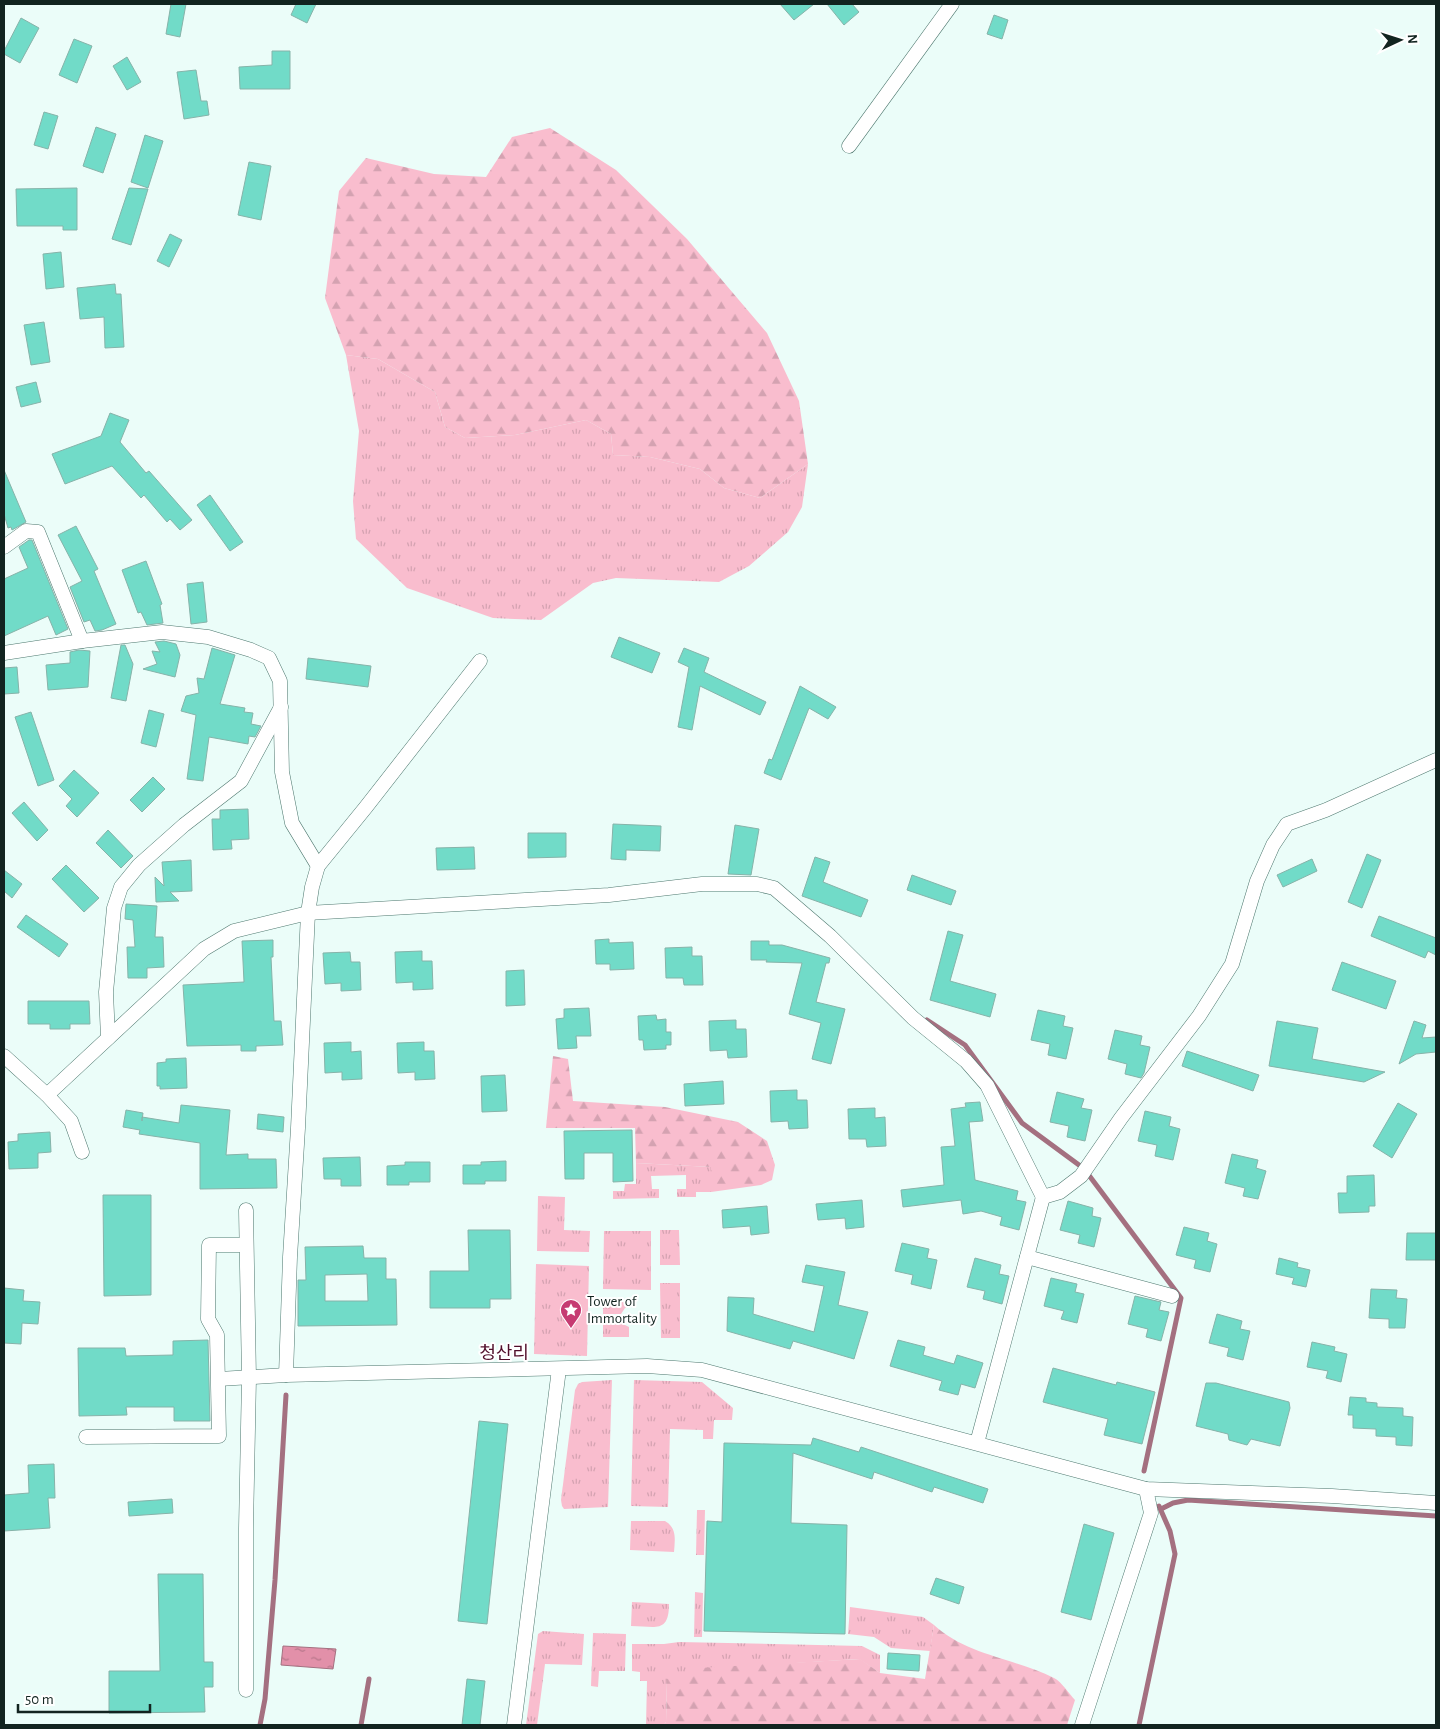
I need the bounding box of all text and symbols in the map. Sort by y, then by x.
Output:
north arrow [1375,15,1425,65]
text: N [1405,34,1419,45]
place label: Tower of Immortality [587,1294,658,1326]
place icon: Tower of Immortality [559,1298,583,1329]
district label: 청산리 [479,1343,529,1363]
scale bar [18,1682,150,1714]
text: 50 m [25,1692,54,1707]

